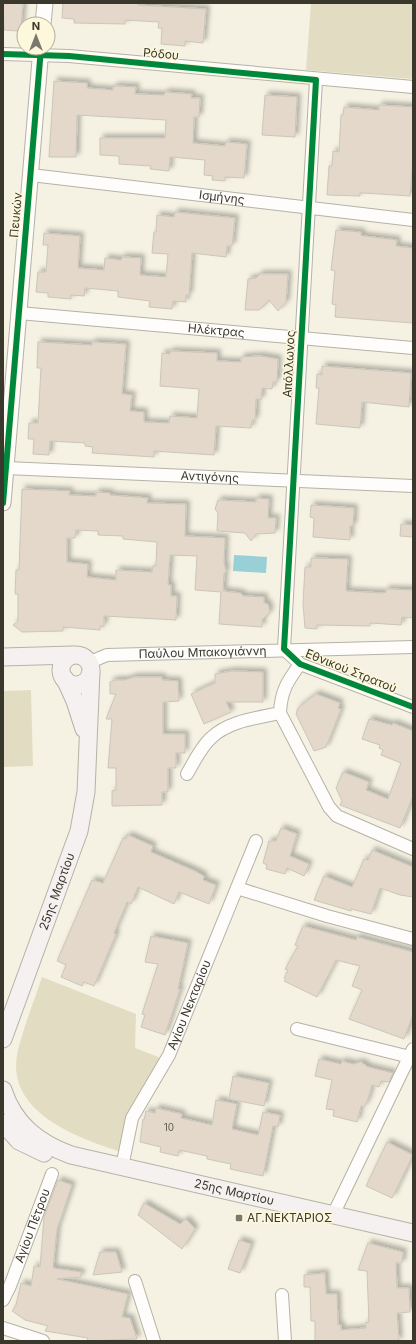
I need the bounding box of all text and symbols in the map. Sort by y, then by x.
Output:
north arrow [16,16,56,56]
text: N [32,19,40,33]
street label: Ρόδου [142,44,180,63]
street label: Ισμήνης [198,187,246,207]
street label: Πευκών [6,192,25,238]
street label: Ηλέκτρας [187,320,245,340]
street label: Απόλλωνος [279,330,298,398]
street label: Αντιγόνης [180,468,239,485]
street label: Παύλου Μπακογιάννη [138,643,267,661]
street label: Εθνικού Στρατού [303,645,399,696]
street label: 25ης Μαρτίου [35,851,77,932]
street label: Αγίου Νεκταρίου [164,958,214,1052]
house number: 10 [164,1121,174,1133]
street label: 25ης Μαρτίου [193,1175,276,1208]
street label: Αγίου Πέτρου [11,1186,53,1265]
place label: ΑΓ.ΝΕΚΤΑΡΙΟΣ [247,1210,332,1225]
marker: ΑΓ.ΝΕΚΤΑΡΙΟΣ [234,1213,244,1223]

